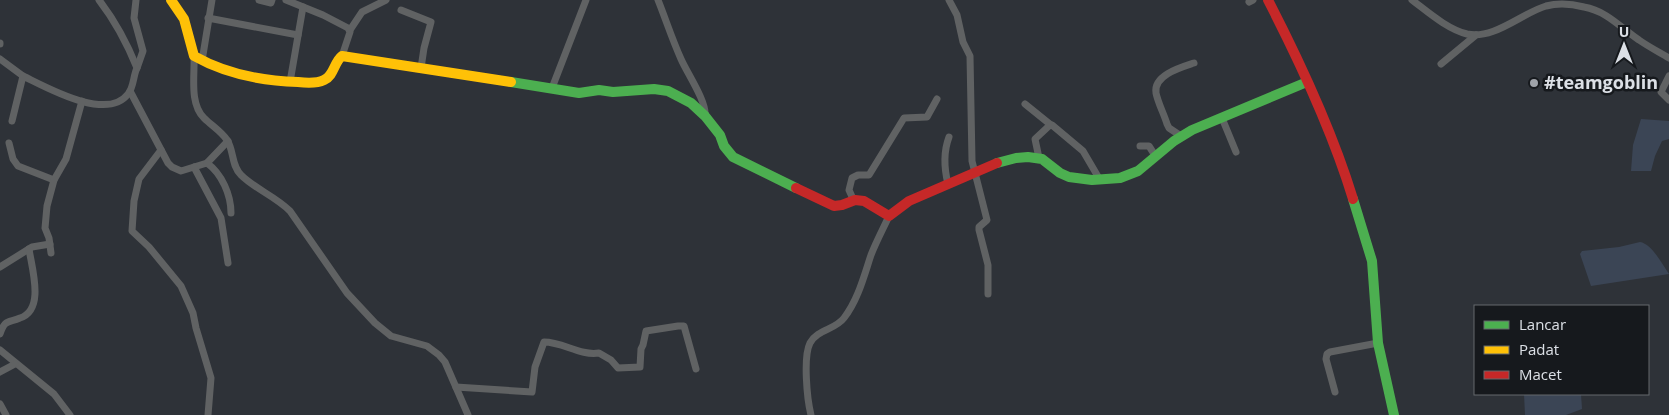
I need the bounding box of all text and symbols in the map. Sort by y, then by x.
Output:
north arrow [1599,20,1649,70]
text: U [1619,22,1629,41]
place label: #teamgoblin [1544,70,1658,94]
marker: #teamgoblin [1528,77,1540,89]
legend [1474,305,1649,395]
text: Lancar [1519,314,1566,334]
text: Padat [1519,339,1559,359]
text: Macet [1519,364,1562,384]

